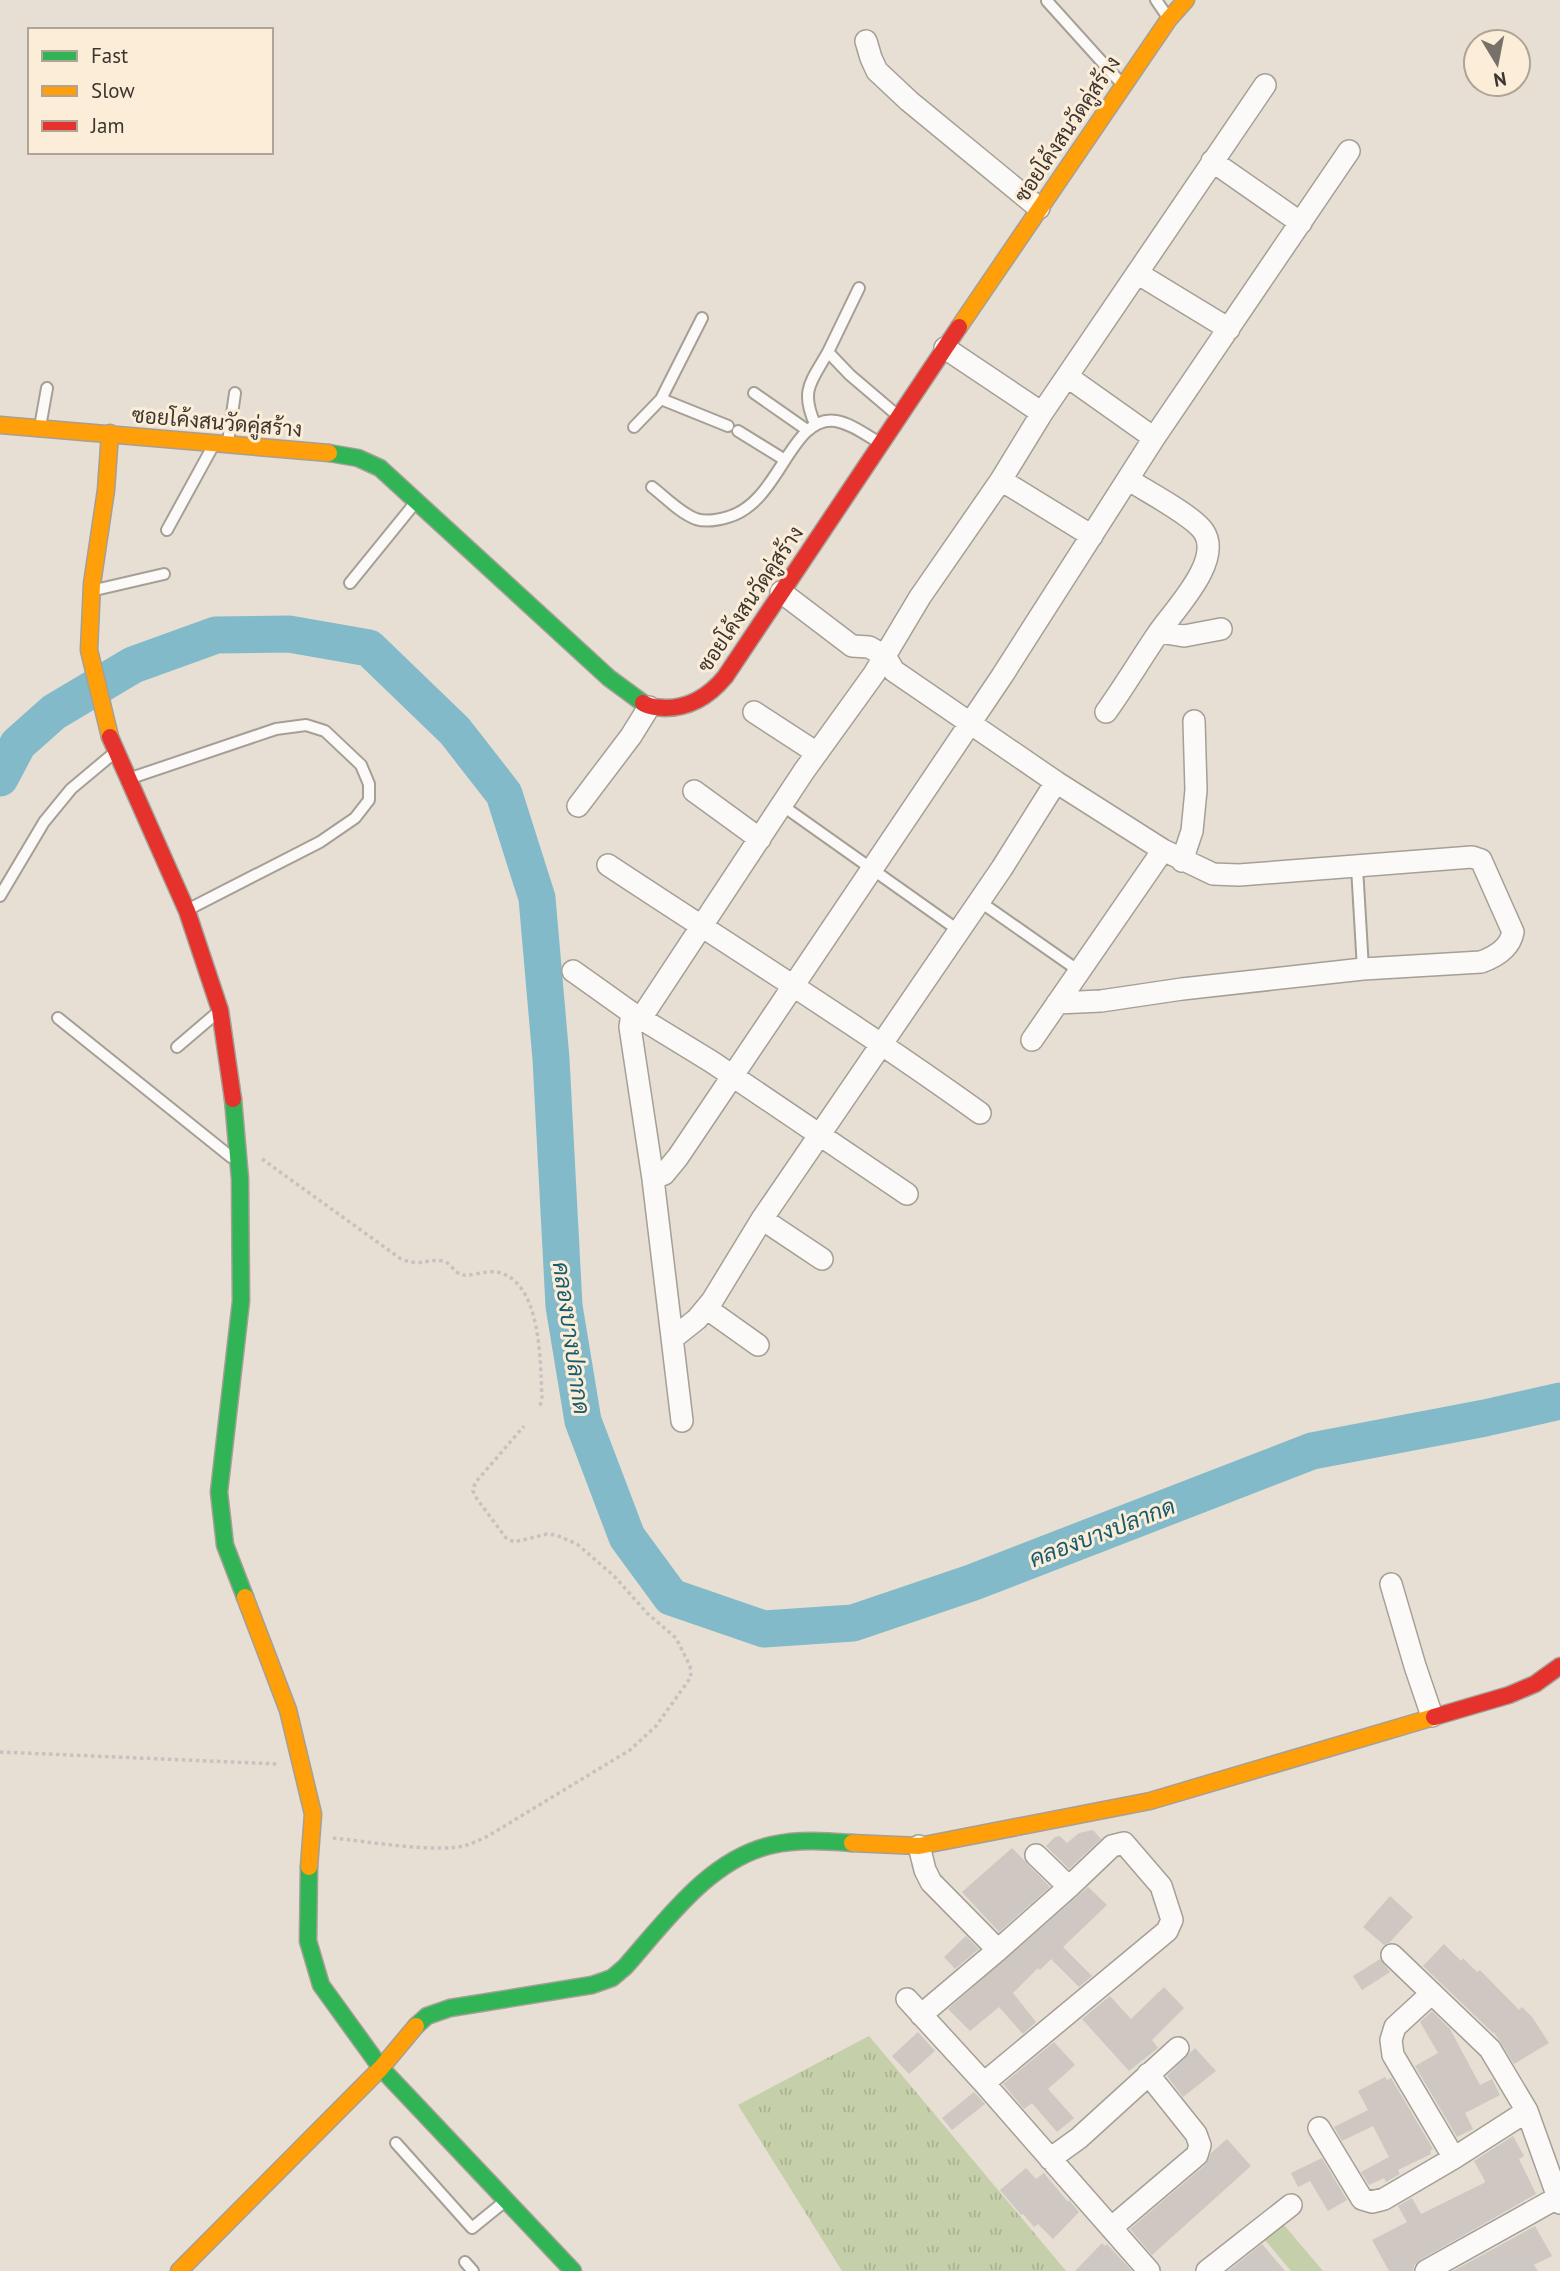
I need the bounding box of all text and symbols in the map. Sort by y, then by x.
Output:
legend [28,28,273,154]
north arrow [1462,28,1532,98]
text: Fast [91,42,128,69]
street label: ซอยโค้งสนวัดคู่สร้าง [1008,51,1128,209]
text: N [1492,67,1508,93]
text: Slow [91,77,135,104]
text: Jam [90,112,125,139]
street label: ซอยโค้งสนวัดคู่สร้าง [131,401,303,445]
street label: ซอยโค้งสนวัดคู่สร้าง [691,521,811,679]
water label: คลองบางปลากด [547,1260,597,1416]
water label: คลองบางปลากด [1025,1491,1179,1573]

